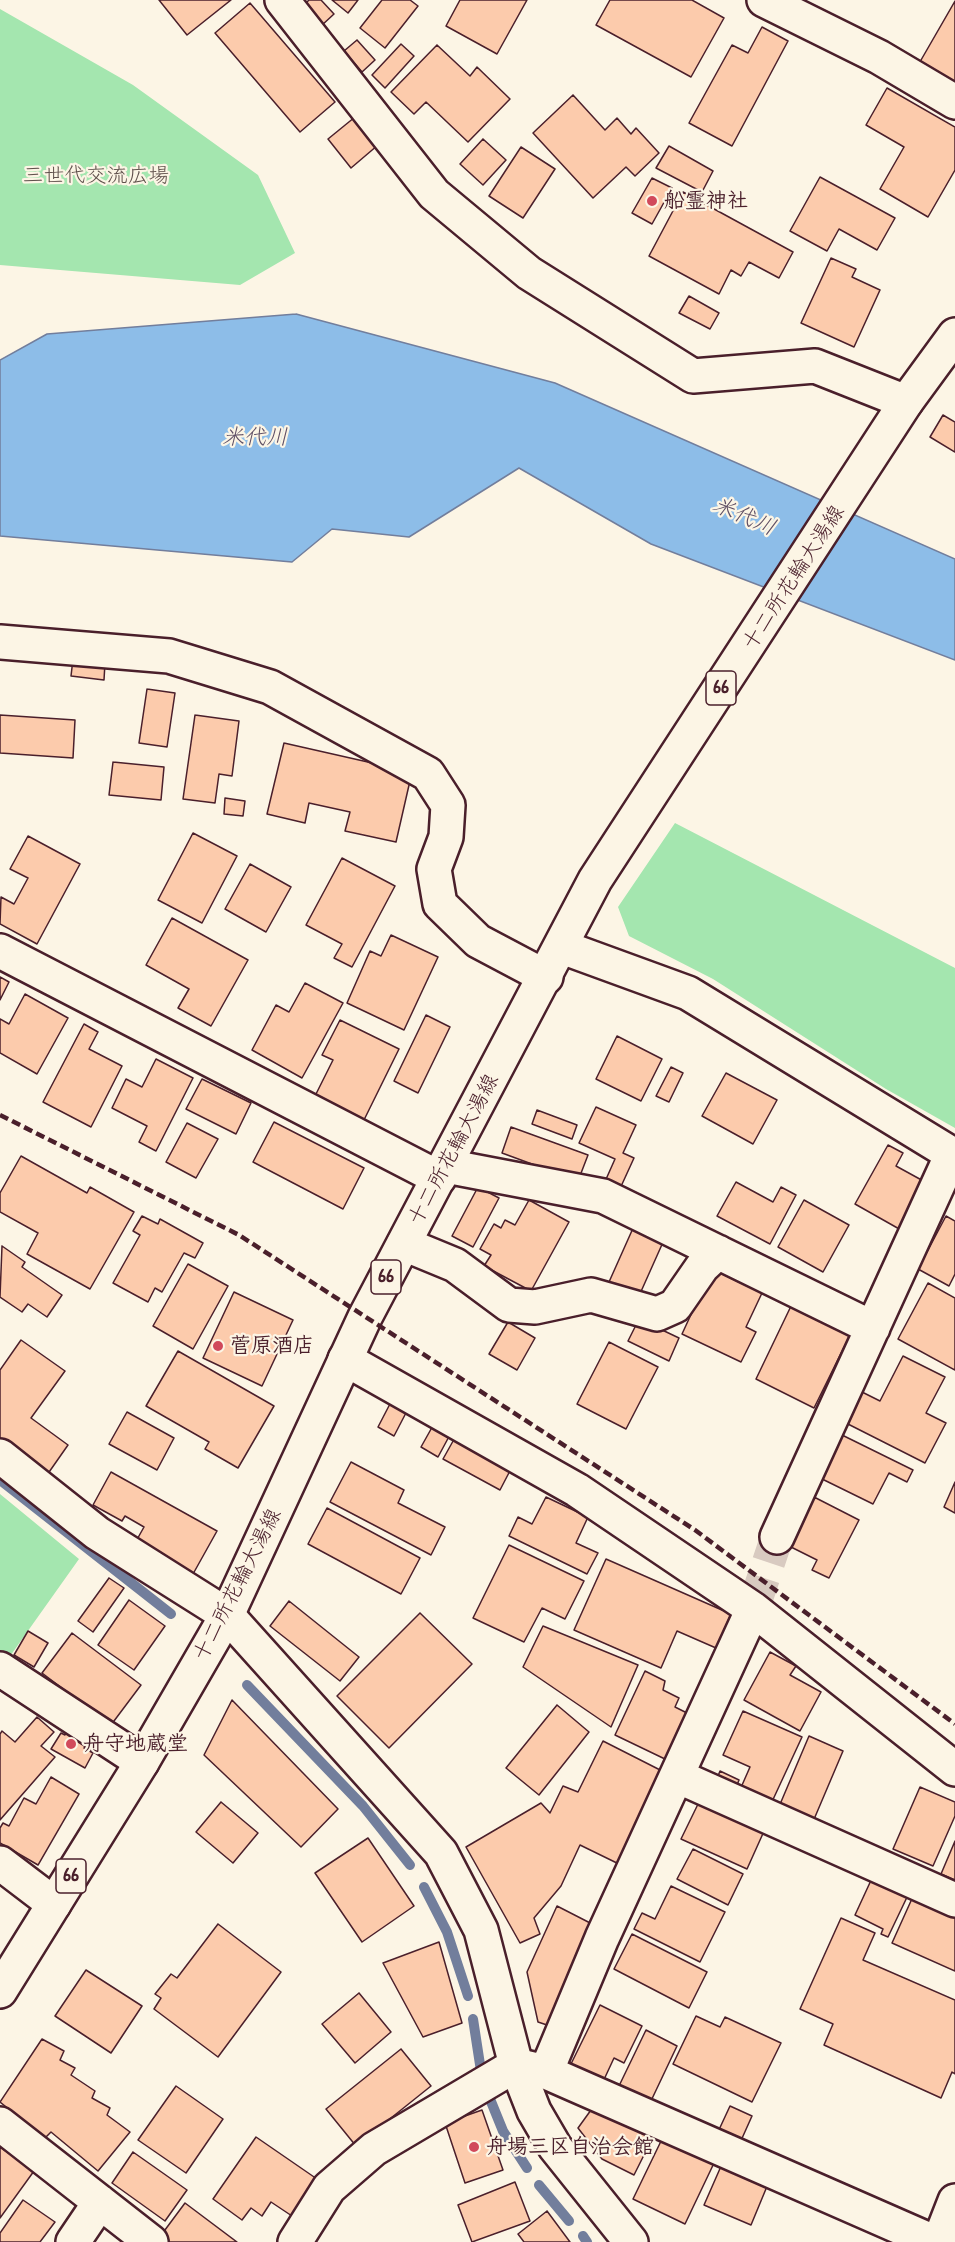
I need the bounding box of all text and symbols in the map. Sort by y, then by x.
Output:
park label: 三世代交流広場 [23,163,169,189]
place label: 船霊神社 [664,188,748,214]
marker: 船霊神社 [645,194,659,208]
water label: 米代川 [222,425,288,451]
water label: 米代川 [708,492,780,542]
street label: 十二所花輪大湯線 [738,501,850,655]
road number: 66 [706,671,736,705]
street label: 十二所花輪大湯線 [403,1070,505,1230]
road number: 66 [371,1260,401,1294]
place label: 菅原酒店 [230,1333,314,1359]
marker: 菅原酒店 [211,1339,225,1353]
street label: 十二所花輪大湯線 [189,1504,287,1666]
place label: 舟守地蔵堂 [83,1731,188,1757]
marker: 舟守地蔵堂 [64,1737,78,1751]
road number: 66 [56,1859,86,1893]
place label: 舟場三区自治会館 [486,2134,654,2160]
marker: 舟場三区自治会館 [467,2140,481,2154]

